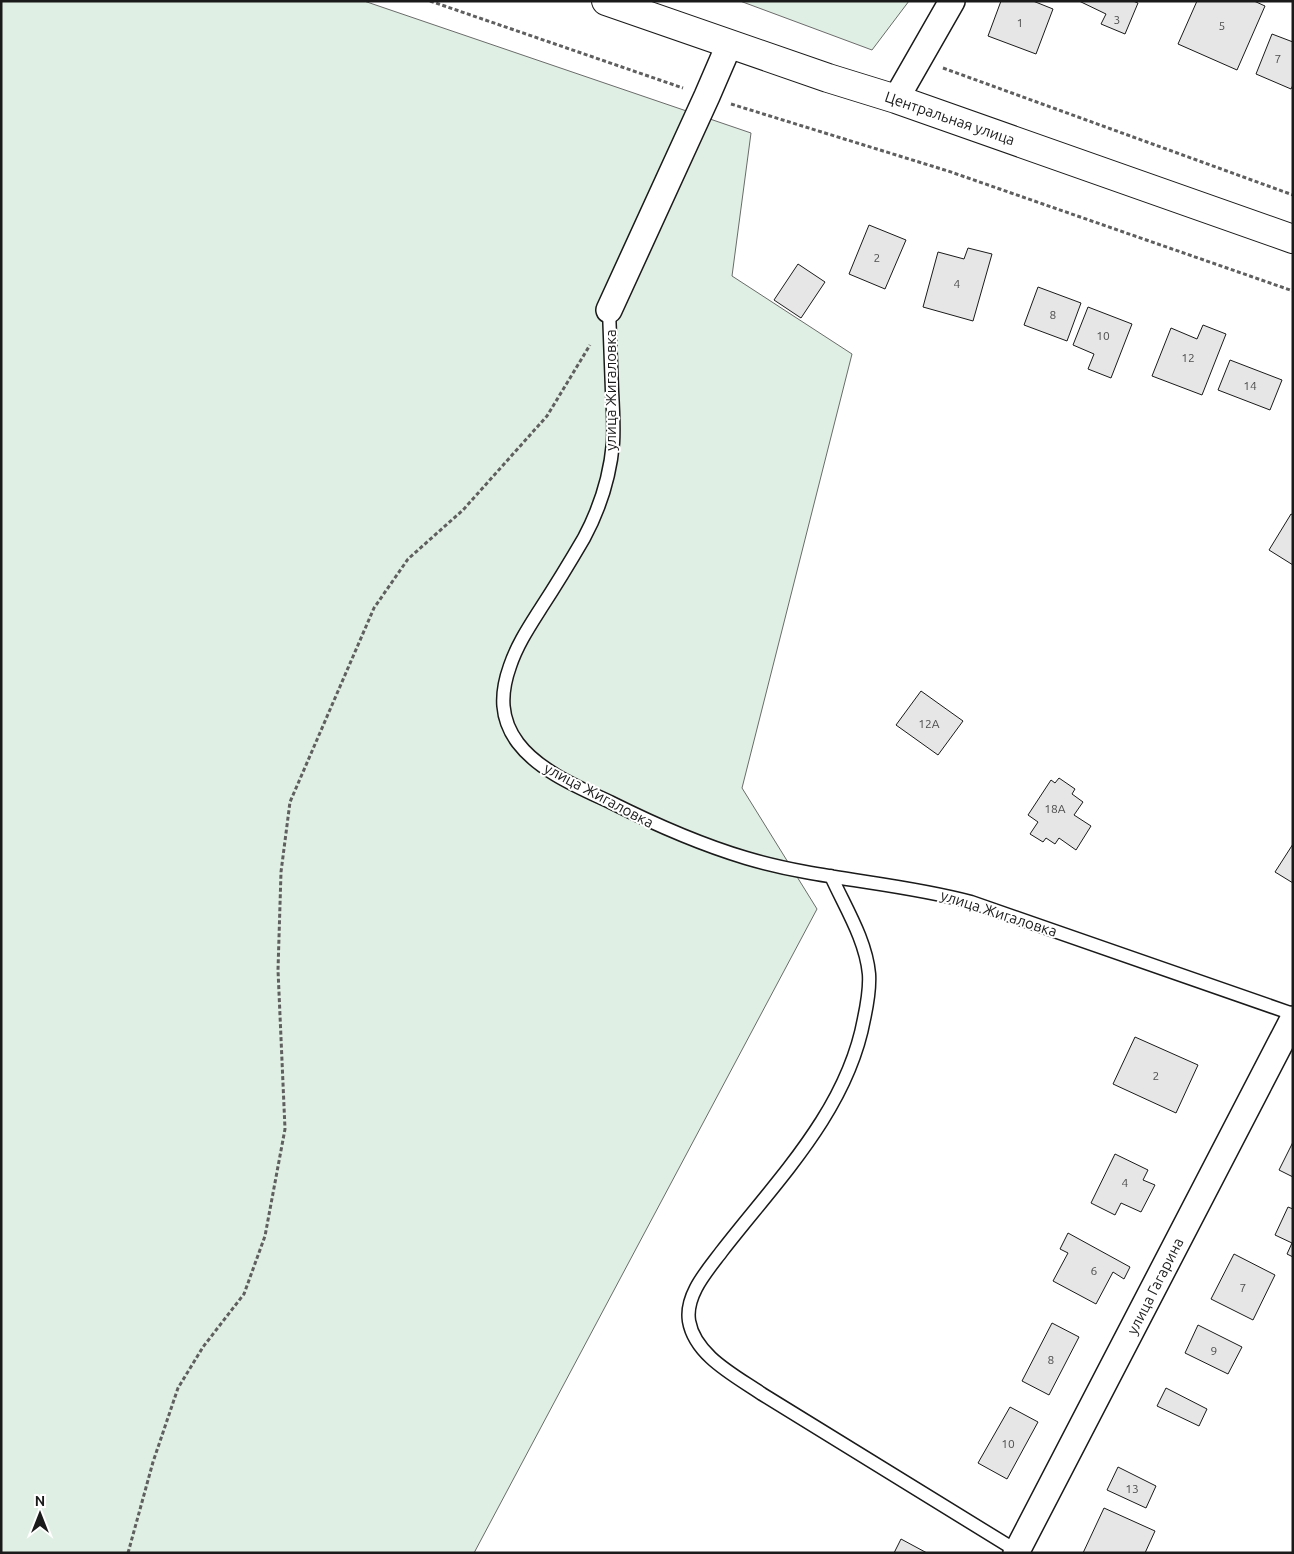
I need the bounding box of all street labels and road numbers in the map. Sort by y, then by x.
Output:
street label: Центральная улица [883,88,1017,148]
street label: улица Жигаловка [602,329,619,451]
street label: улица Жигаловка [541,759,657,831]
street label: улица Жигаловка [939,886,1059,940]
street label: улица Гагарина [1123,1235,1187,1337]

